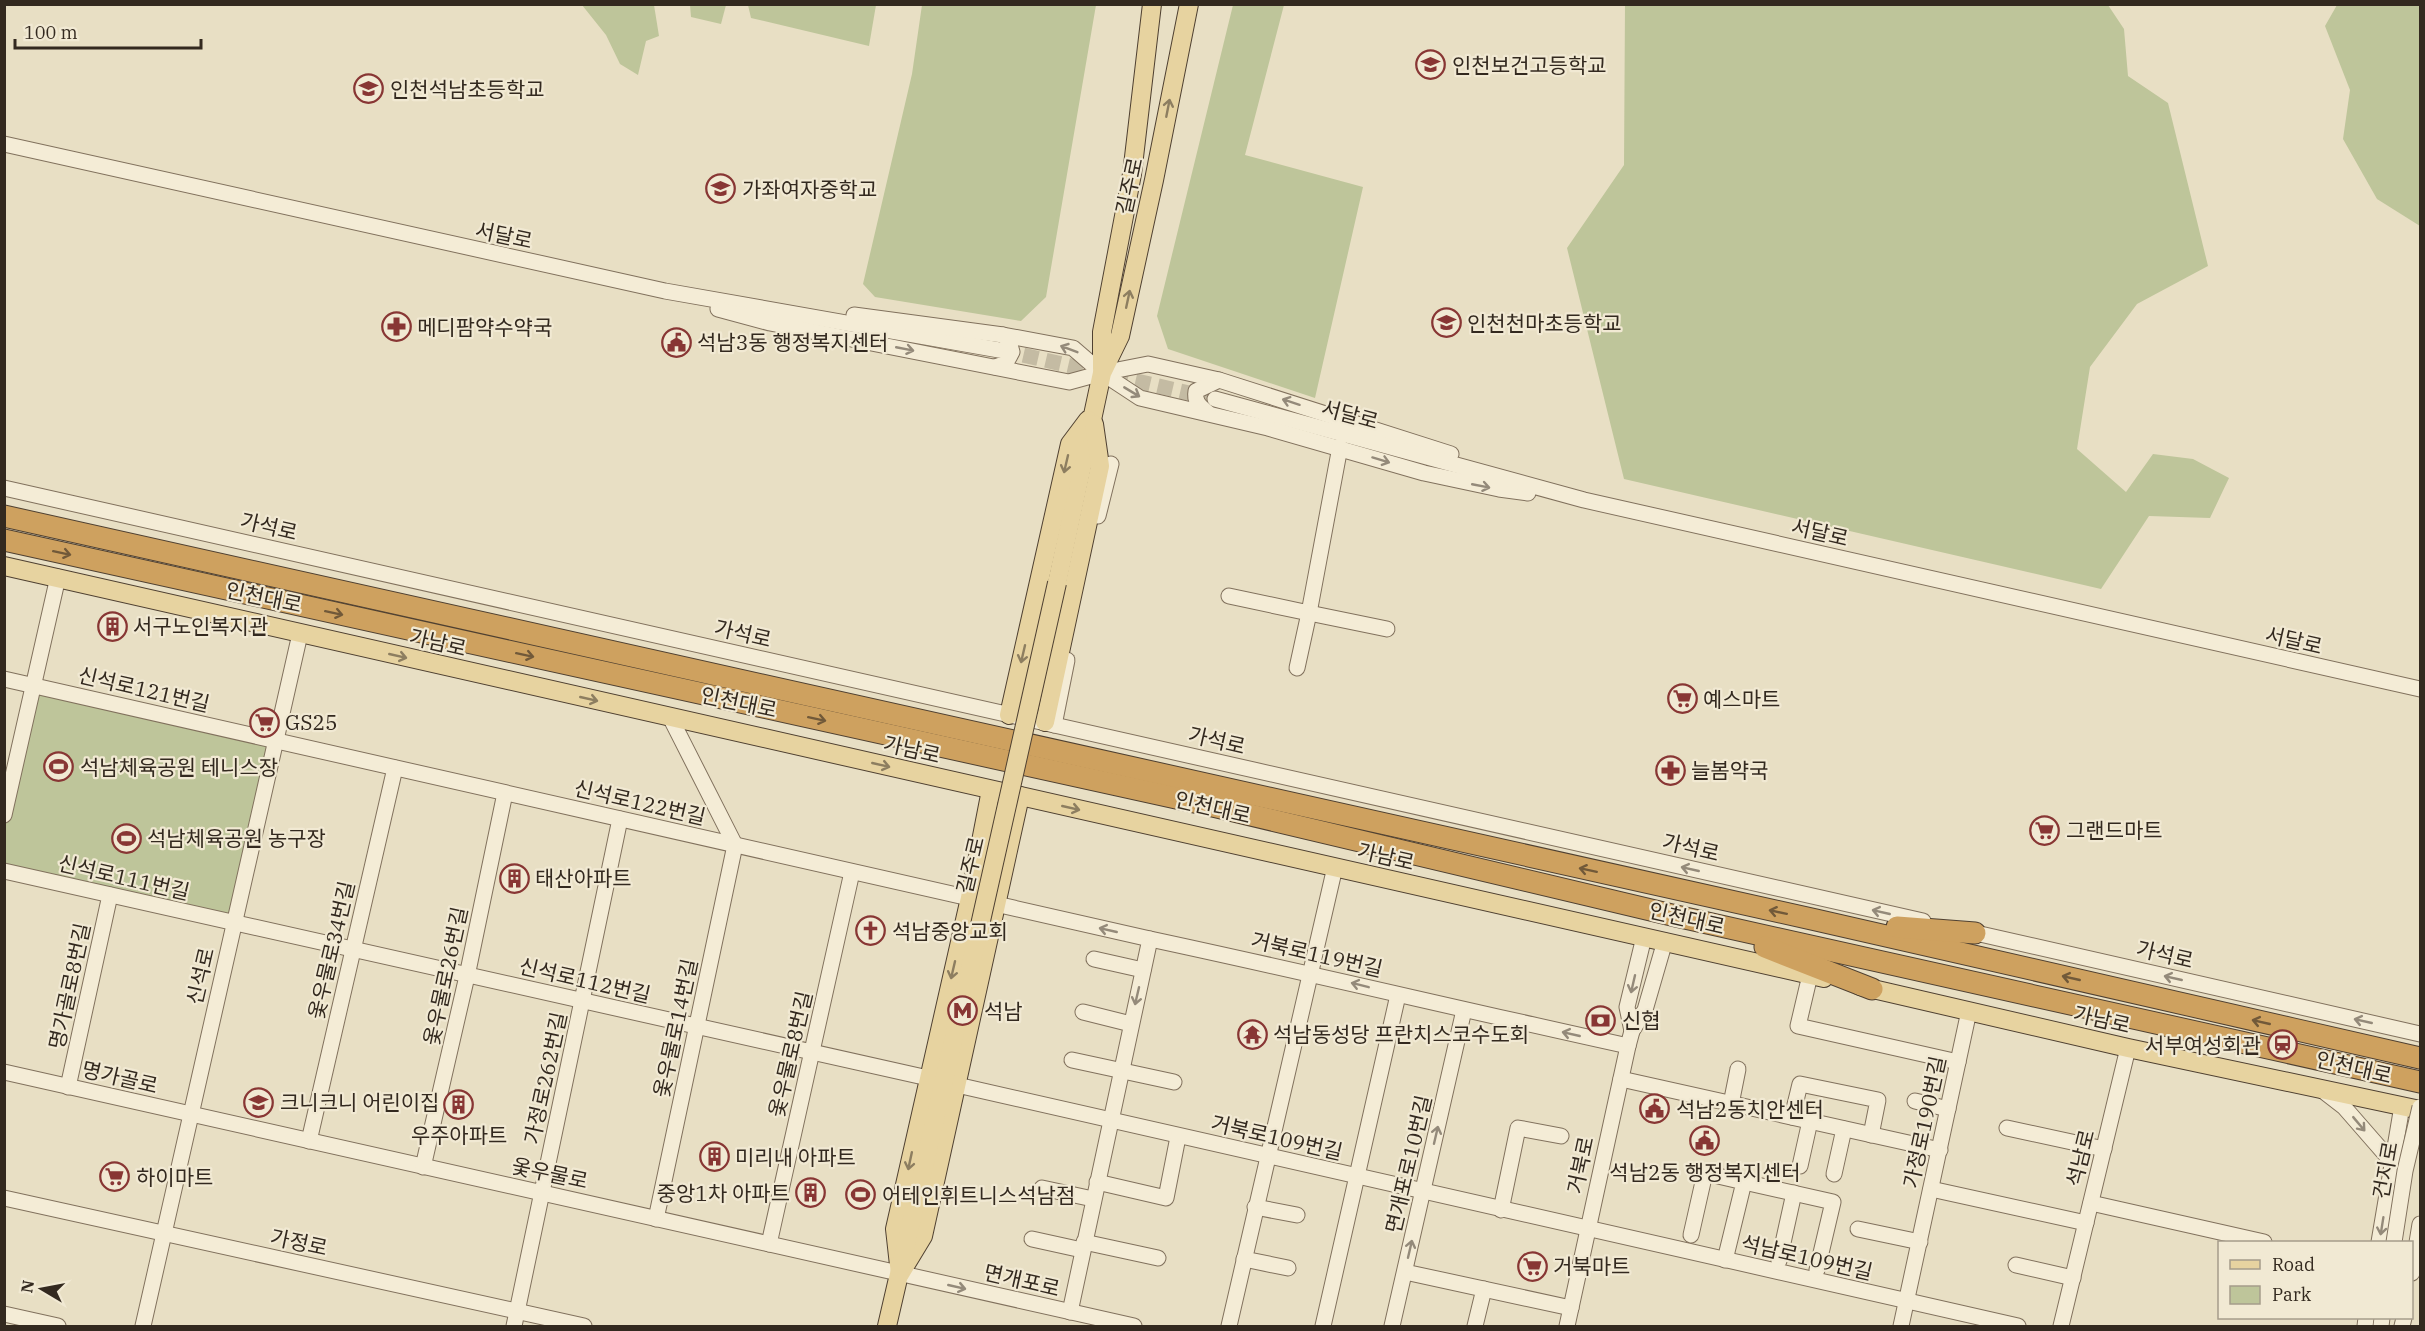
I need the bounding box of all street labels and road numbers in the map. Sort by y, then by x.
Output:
street label: 길주로 [1109,155,1149,217]
street label: 서달로 [473,215,535,255]
street label: 서달로 [1318,393,1382,435]
street label: 가석로 [238,506,300,546]
street label: 서달로 [1789,512,1851,552]
street label: 인천대로 [223,575,305,619]
street label: 가석로 [712,613,774,653]
street label: 서달로 [2263,620,2325,660]
street label: 가남로 [407,622,469,662]
street label: 신석로121번길 [75,660,213,718]
street label: 인천대로 [698,680,780,724]
street label: 가석로 [1186,720,1248,760]
street label: 가남로 [881,729,943,769]
street label: 신석로122번길 [571,773,709,831]
street label: 인천대로 [1172,785,1254,829]
street label: 가석로 [1660,827,1722,867]
street label: 길주로 [950,834,990,896]
street label: 가남로 [1355,836,1417,876]
street label: 신석로111번길 [55,848,193,906]
street label: 옻우물로34번길 [301,878,361,1022]
street label: 인천대로 [1646,896,1728,940]
street label: 옻우물로26번길 [417,904,473,1048]
street label: 명가골로8번길 [42,920,96,1052]
street label: 거북로119번길 [1248,925,1386,983]
street label: 가석로 [2134,934,2196,974]
street label: 신석로 [180,945,220,1007]
street label: 신석로112번길 [516,951,654,1009]
street label: 옻우물로14번길 [647,956,703,1100]
street label: 옻우물로8번길 [762,988,818,1120]
street label: 가남로 [2071,999,2133,1039]
street label: 가정로262번길 [517,1009,573,1147]
street label: 인천대로 [2313,1045,2395,1089]
street label: 가정로190번길 [1896,1053,1952,1191]
street label: 명가골로 [79,1055,161,1099]
street label: 면개포로10번길 [1378,1092,1438,1236]
street label: 거북로109번길 [1208,1108,1346,1166]
street label: 석남로 [2059,1126,2101,1190]
street label: 거북로 [1560,1134,1600,1196]
street label: 건지로 [2366,1139,2404,1201]
street label: 옻우물로 [509,1151,591,1195]
street label: 가정로 [268,1222,330,1262]
street label: 석남로109번길 [1738,1228,1876,1286]
street label: 면개포로 [981,1258,1063,1302]

